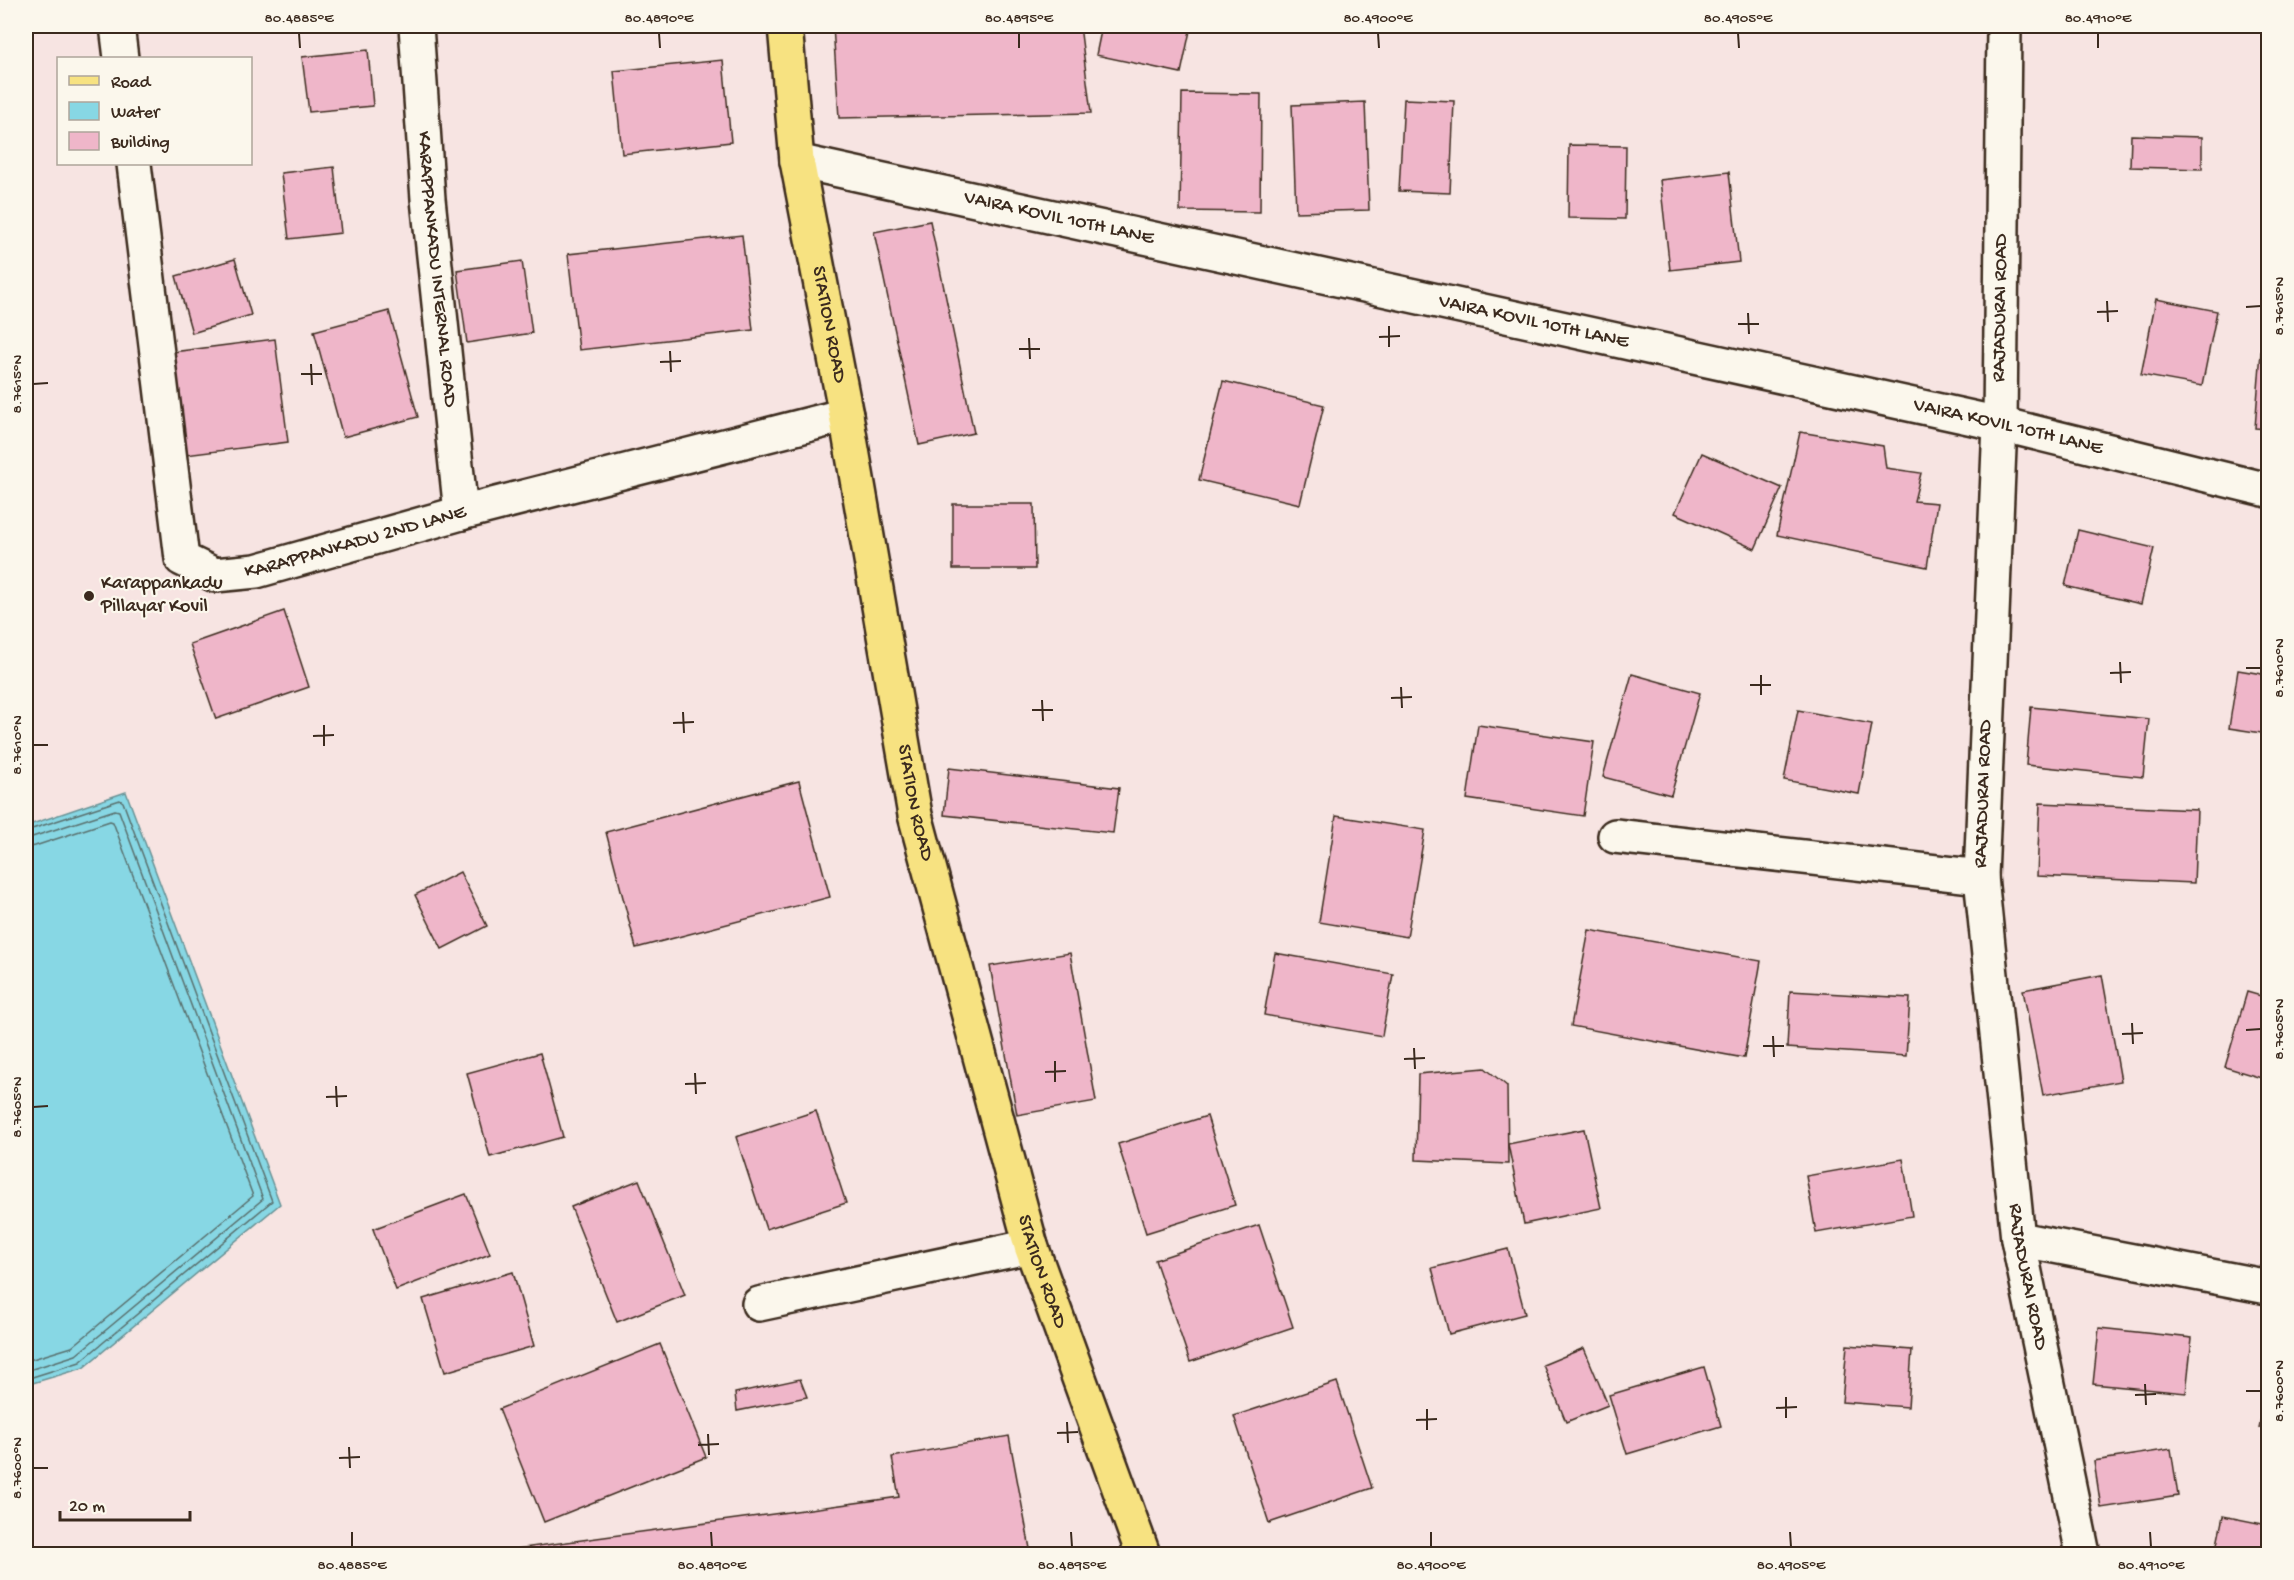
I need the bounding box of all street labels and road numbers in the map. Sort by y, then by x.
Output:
street label: KARAPPANKADU INTERNAL ROAD [412,130,461,409]
street label: VAIRA KOVIL 10TH LANE [961,186,1157,250]
street label: RAJADURAI ROAD [1988,233,2014,382]
street label: STATION ROAD [806,264,851,386]
street label: VAIRA KOVIL 10TH LANE [1435,290,1632,354]
street label: VAIRA KOVIL 10TH LANE [1910,394,2107,461]
street label: KARAPPANKADU 2ND LANE [243,500,470,584]
street label: RAJADURAI ROAD [1970,718,1998,869]
street label: STATION ROAD [892,743,939,864]
street label: RAJADURAI ROAD [2003,1202,2052,1353]
street label: STATION ROAD [1012,1212,1072,1332]

